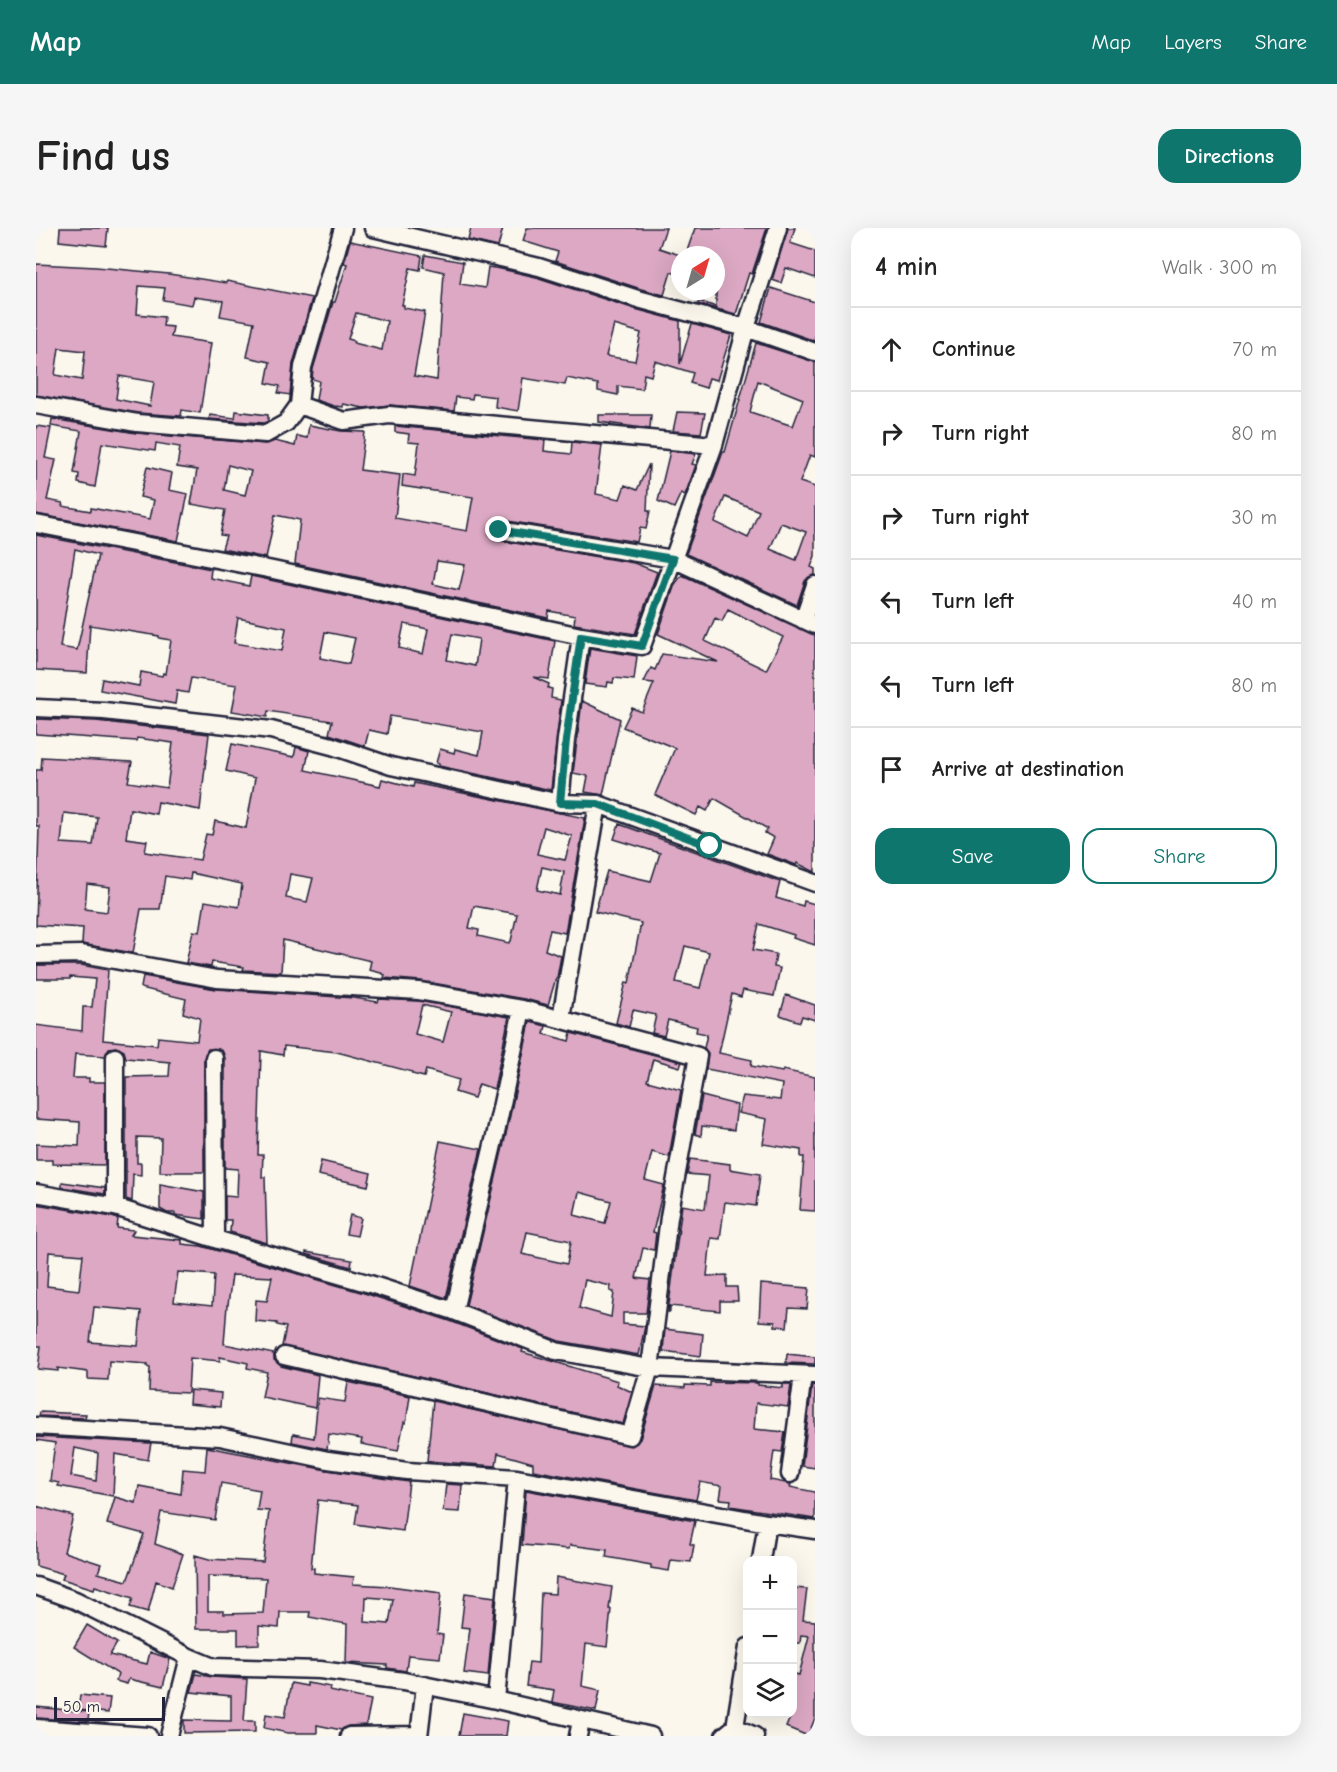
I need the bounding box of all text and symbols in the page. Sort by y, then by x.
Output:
text: Map [30,26,81,58]
text: Map [1092,30,1131,54]
text: Layers [1164,30,1222,54]
text: Share [1255,30,1307,54]
button: Directions [1158,129,1301,183]
text: Find us [36,132,170,181]
north arrow [671,246,725,300]
text: 4 min [875,252,938,282]
text: Walk · 300 m [1162,256,1277,279]
icon: ahead [875,333,908,366]
text: Continue [932,336,1015,362]
text: 70 m [1232,338,1277,361]
icon: right [875,417,908,450]
text: Turn right [932,420,1029,446]
text: 80 m [1231,422,1277,445]
icon: right [875,501,908,534]
text: Turn right [932,504,1029,530]
text: 30 m [1231,506,1277,529]
route end [485,516,511,542]
icon: left [875,585,908,618]
text: Turn left [932,588,1014,614]
text: 40 m [1232,590,1277,613]
icon: left [875,669,908,702]
text: Turn left [932,672,1014,698]
text: 80 m [1231,674,1277,697]
icon: arrive [875,753,908,786]
text: Arrive at destination [932,756,1124,782]
button: Save [875,828,1070,884]
button: Share [1082,828,1277,884]
route start [696,832,722,858]
map controls [743,1556,797,1718]
button: + [743,1556,797,1610]
button: − [743,1610,797,1664]
button: layers [743,1664,797,1718]
scale bar [54,1694,165,1722]
text: 50 m [63,1698,100,1716]

